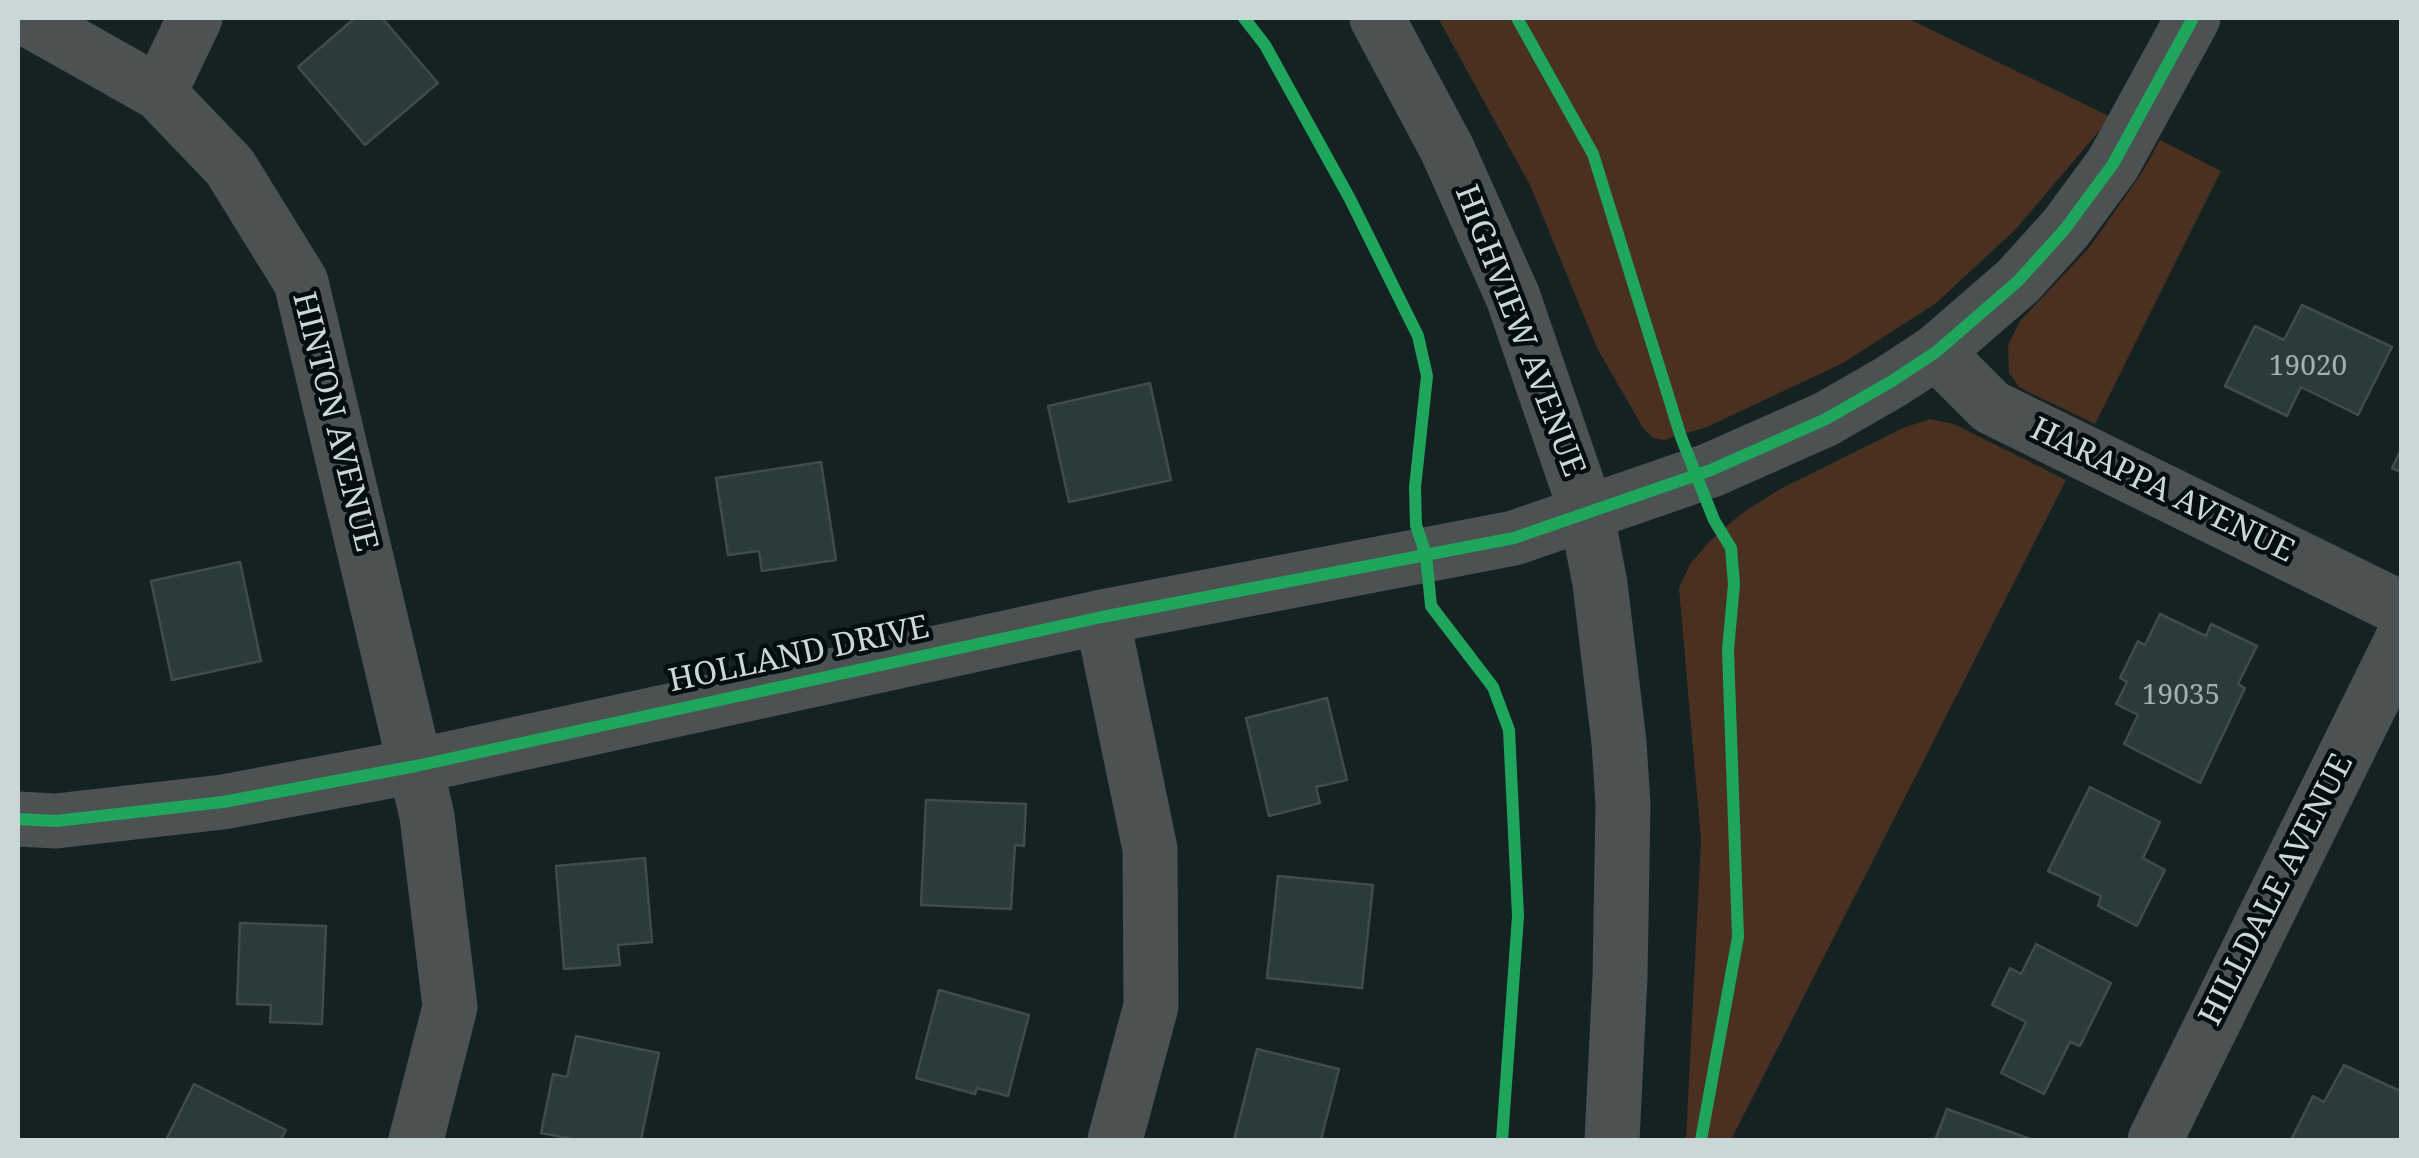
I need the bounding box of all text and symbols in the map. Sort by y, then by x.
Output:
street label: HIGHVIEW AVENUE [1446,180,1592,482]
street label: HINTON AVENUE [283,288,385,556]
house number: 19020 [2269,350,2347,384]
street label: HARAPPA AVENUE [2024,411,2300,571]
street label: HOLLAND DRIVE [665,609,933,701]
house number: 19035 [2142,679,2220,713]
street label: HILLDALE AVENUE [2192,748,2362,1032]

